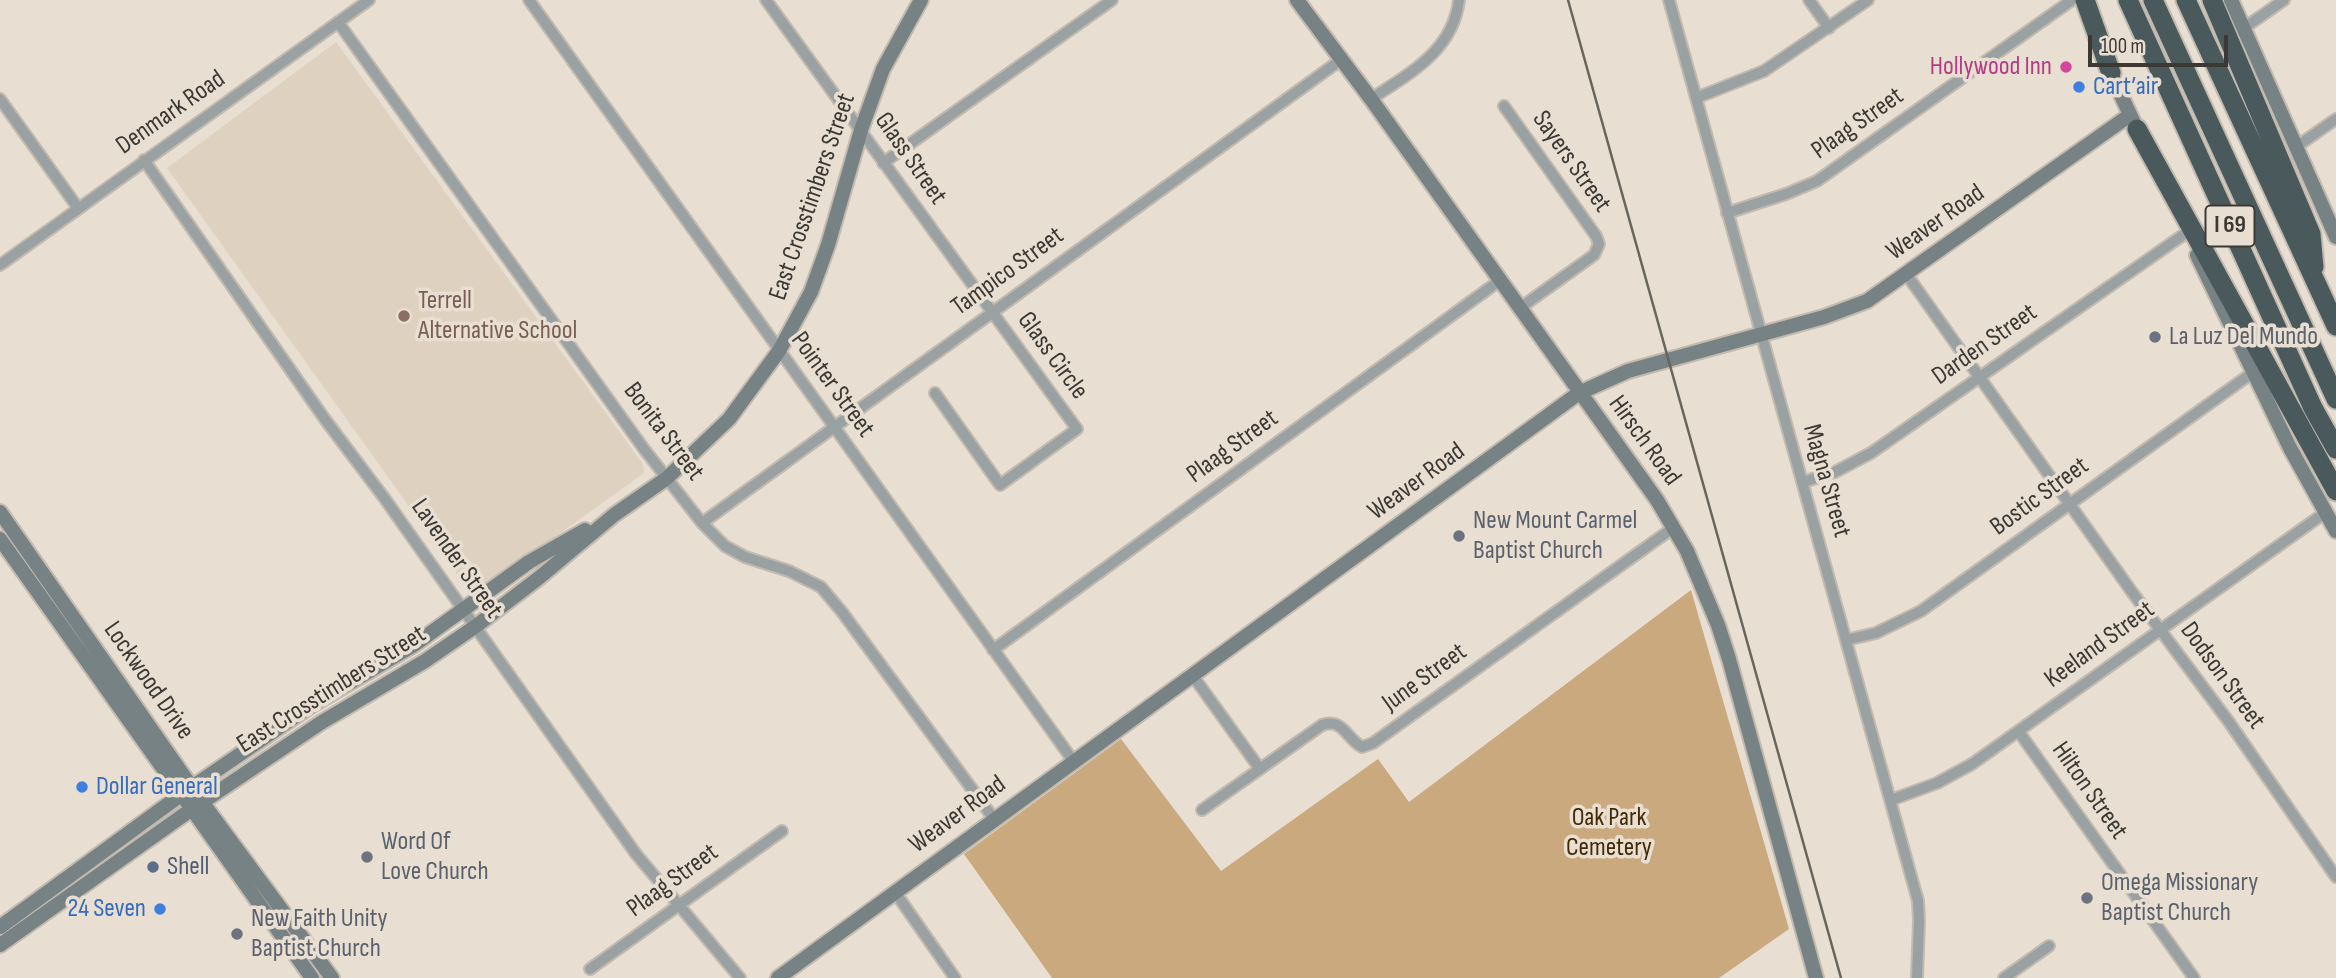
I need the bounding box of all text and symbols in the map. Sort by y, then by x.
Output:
scale bar [2091,21,2231,65]
text: 100 m [2101,34,2144,59]
place label: Hollywood Inn [1930,51,2052,83]
marker: Hollywood Inn [2058,59,2074,75]
street label: Denmark Road [110,64,232,162]
place label: Cart’air [2093,71,2158,103]
marker: Cart’air [2071,79,2087,95]
street label: Plaag Street [1806,81,1910,167]
street label: East Crosstimbers Street [763,90,863,304]
street label: Sayers Street [1525,105,1617,219]
street label: Glass Street [867,107,953,211]
street label: Weaver Road [1881,178,1991,268]
road number: I 69 [2206,206,2254,246]
street label: Tampico Street [946,221,1070,323]
place label: Terrell Alternative School [418,285,577,346]
street label: Darden Street [1926,297,2044,393]
street label: Glass Circle [1010,306,1094,406]
marker: Terrell Alternative School [396,308,412,324]
place label: La Luz Del Mundo [2169,321,2318,353]
street label: Pointer Street [783,326,881,444]
marker: La Luz Del Mundo [2147,329,2163,345]
street label: Bonita Street [616,377,710,487]
street label: Hirsch Road [1601,390,1687,492]
street label: Plaag Street [1181,403,1285,491]
street label: Magna Street [1795,421,1857,541]
street label: Weaver Road [1363,436,1471,528]
street label: Bostic Street [1985,451,2095,543]
street label: Lavender Street [403,493,509,625]
place label: New Mount Carmel Baptist Church [1473,505,1637,566]
marker: New Mount Carmel Baptist Church [1451,528,1467,544]
street label: Keeland Street [2039,595,2161,695]
street label: Lockwood Drive [96,616,200,746]
street label: Dodson Street [2173,616,2271,736]
street label: East Crosstimbers Street [232,619,432,761]
street label: June Street [1377,637,1473,719]
street label: Hilton Street [2044,736,2134,846]
street label: Weaver Road [904,769,1012,861]
place label: Dollar General [96,771,218,803]
marker: Dollar General [74,779,90,795]
park label: Oak Park Cemetery [1566,802,1652,864]
place label: Word Of Love Church [381,826,489,888]
street label: Plaag Street [621,837,725,925]
marker: Word Of Love Church [359,849,375,865]
place label: Shell [167,851,209,883]
marker: Shell [145,859,161,875]
place label: Omega Missionary Baptist Church [2101,867,2258,928]
marker: Omega Missionary Baptist Church [2079,890,2095,906]
place label: 24 Seven [68,893,146,925]
marker: 24 Seven [152,901,168,917]
place label: New Faith Unity Baptist Church [251,903,388,964]
marker: New Faith Unity Baptist Church [229,926,245,942]

